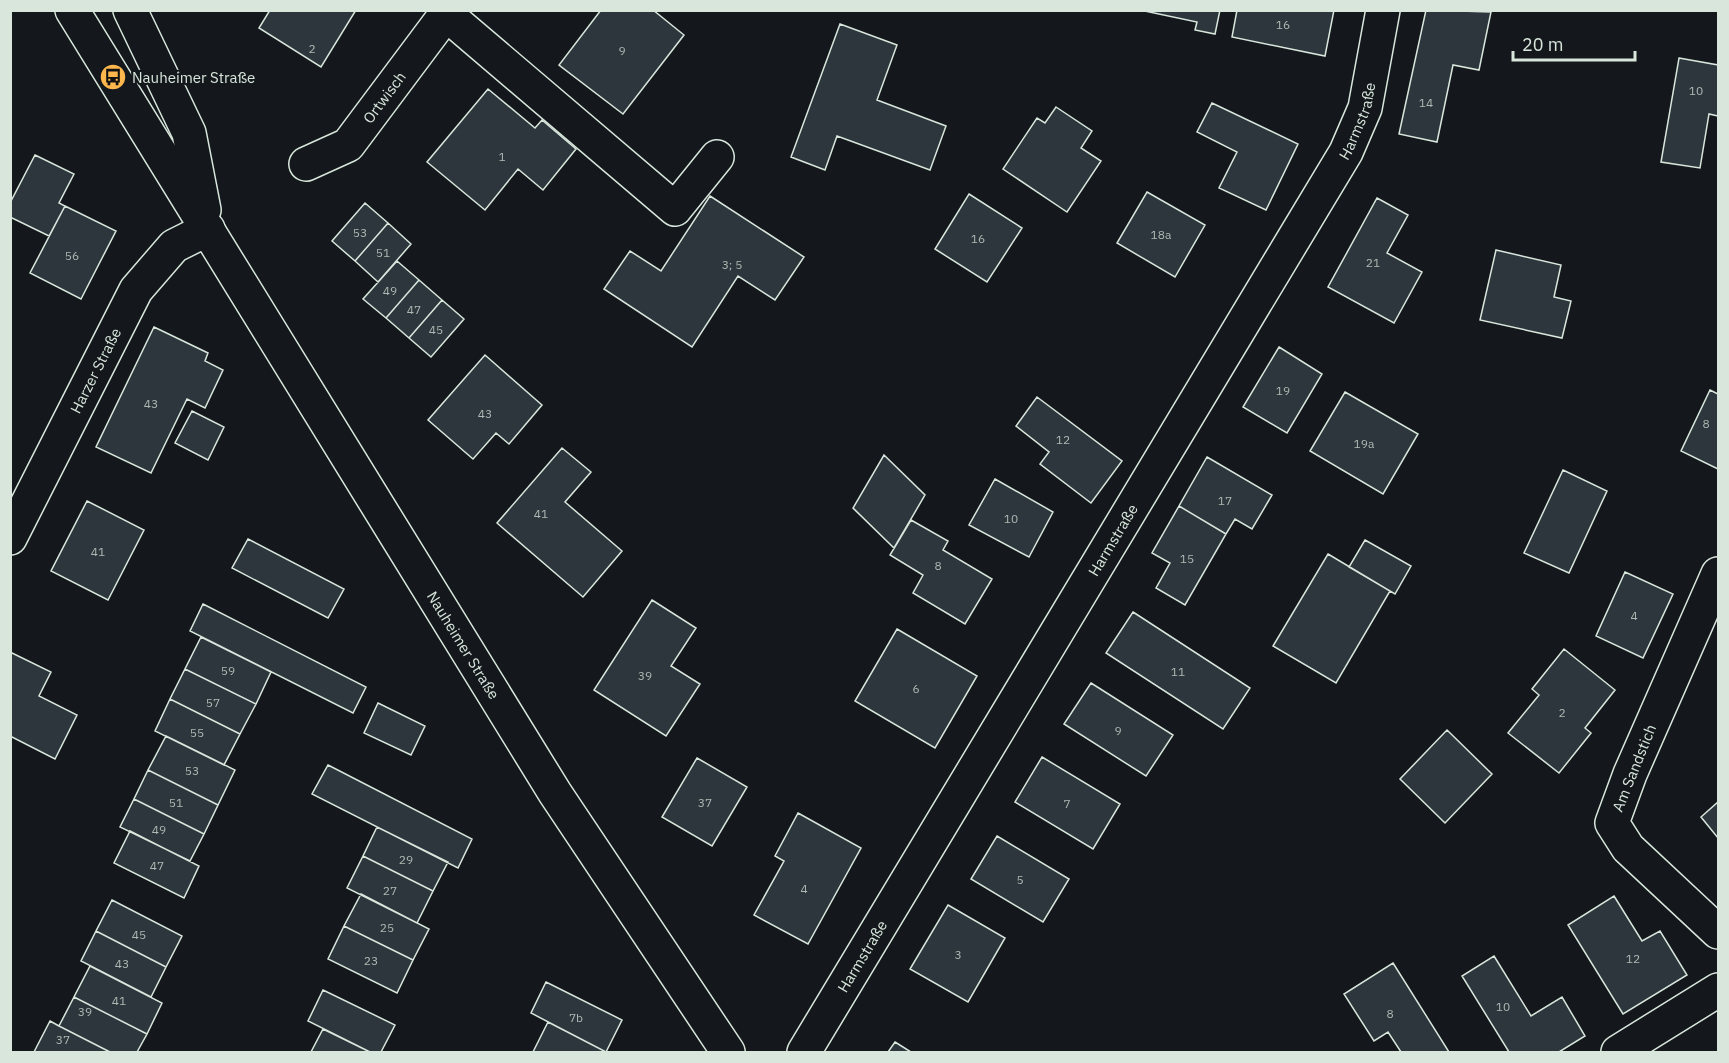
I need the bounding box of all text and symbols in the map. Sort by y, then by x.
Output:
house number: 16 [1276,17,1290,32]
scale bar [1513,24,1634,62]
text: 20 m [1522,33,1564,56]
house number: 2 [308,41,316,56]
house number: 9 [618,43,626,58]
bus stop icon: Nauheimer Straße [98,62,128,92]
street label: Ortwisch [358,67,410,127]
place label: Nauheimer Straße [132,68,255,87]
street label: Harmstraße [1334,81,1379,163]
house number: 10 [1689,83,1703,98]
house number: 14 [1419,95,1433,110]
house number: 1 [498,149,506,164]
house number: 53 [353,225,367,240]
house number: 18a [1151,227,1172,242]
house number: 16 [971,231,985,246]
house number: 51 [376,245,390,260]
house number: 56 [65,248,79,263]
house number: 21 [1366,255,1380,270]
house number: 3; 5 [722,257,742,272]
house number: 49 [383,283,397,298]
house number: 47 [407,302,421,317]
house number: 45 [429,322,443,337]
street label: Harzer Straße [65,324,125,416]
house number: 19 [1276,383,1290,398]
house number: 43 [144,396,158,411]
house number: 43 [478,406,492,421]
house number: 8 [1702,416,1710,431]
house number: 12 [1056,432,1070,447]
house number: 19a [1354,436,1375,451]
house number: 17 [1218,493,1232,508]
street label: Harmstraße [1083,500,1142,579]
house number: 41 [534,506,548,521]
house number: 10 [1004,511,1018,526]
house number: 41 [91,544,105,559]
house number: 15 [1180,551,1194,566]
house number: 8 [934,558,942,573]
street label: Nauheimer Straße [423,587,504,702]
house number: 4 [1630,608,1638,623]
house number: 59 [221,663,235,678]
house number: 11 [1171,664,1185,679]
house number: 39 [638,668,652,683]
house number: 6 [912,681,920,696]
house number: 57 [206,695,220,710]
house number: 2 [1558,705,1566,720]
street label: Am Sandstich [1608,722,1660,814]
house number: 9 [1114,723,1122,738]
house number: 55 [190,725,204,740]
house number: 53 [185,763,199,778]
house number: 51 [169,795,183,810]
house number: 37 [698,795,712,810]
house number: 7 [1063,796,1071,811]
house number: 49 [152,822,166,837]
house number: 29 [399,852,413,867]
house number: 47 [150,858,164,873]
house number: 5 [1016,872,1024,887]
house number: 4 [800,881,808,896]
house number: 27 [383,883,397,898]
street label: Harmstraße [833,916,891,996]
house number: 25 [380,920,394,935]
house number: 45 [132,927,146,942]
house number: 3 [954,947,962,962]
house number: 12 [1626,951,1640,966]
house number: 23 [364,953,378,968]
house number: 43 [115,956,129,971]
house number: 41 [112,993,126,1008]
house number: 10 [1496,999,1510,1014]
house number: 39 [78,1004,92,1019]
house number: 8 [1386,1006,1394,1021]
house number: 7b [569,1010,583,1025]
house number: 37 [56,1032,70,1047]

